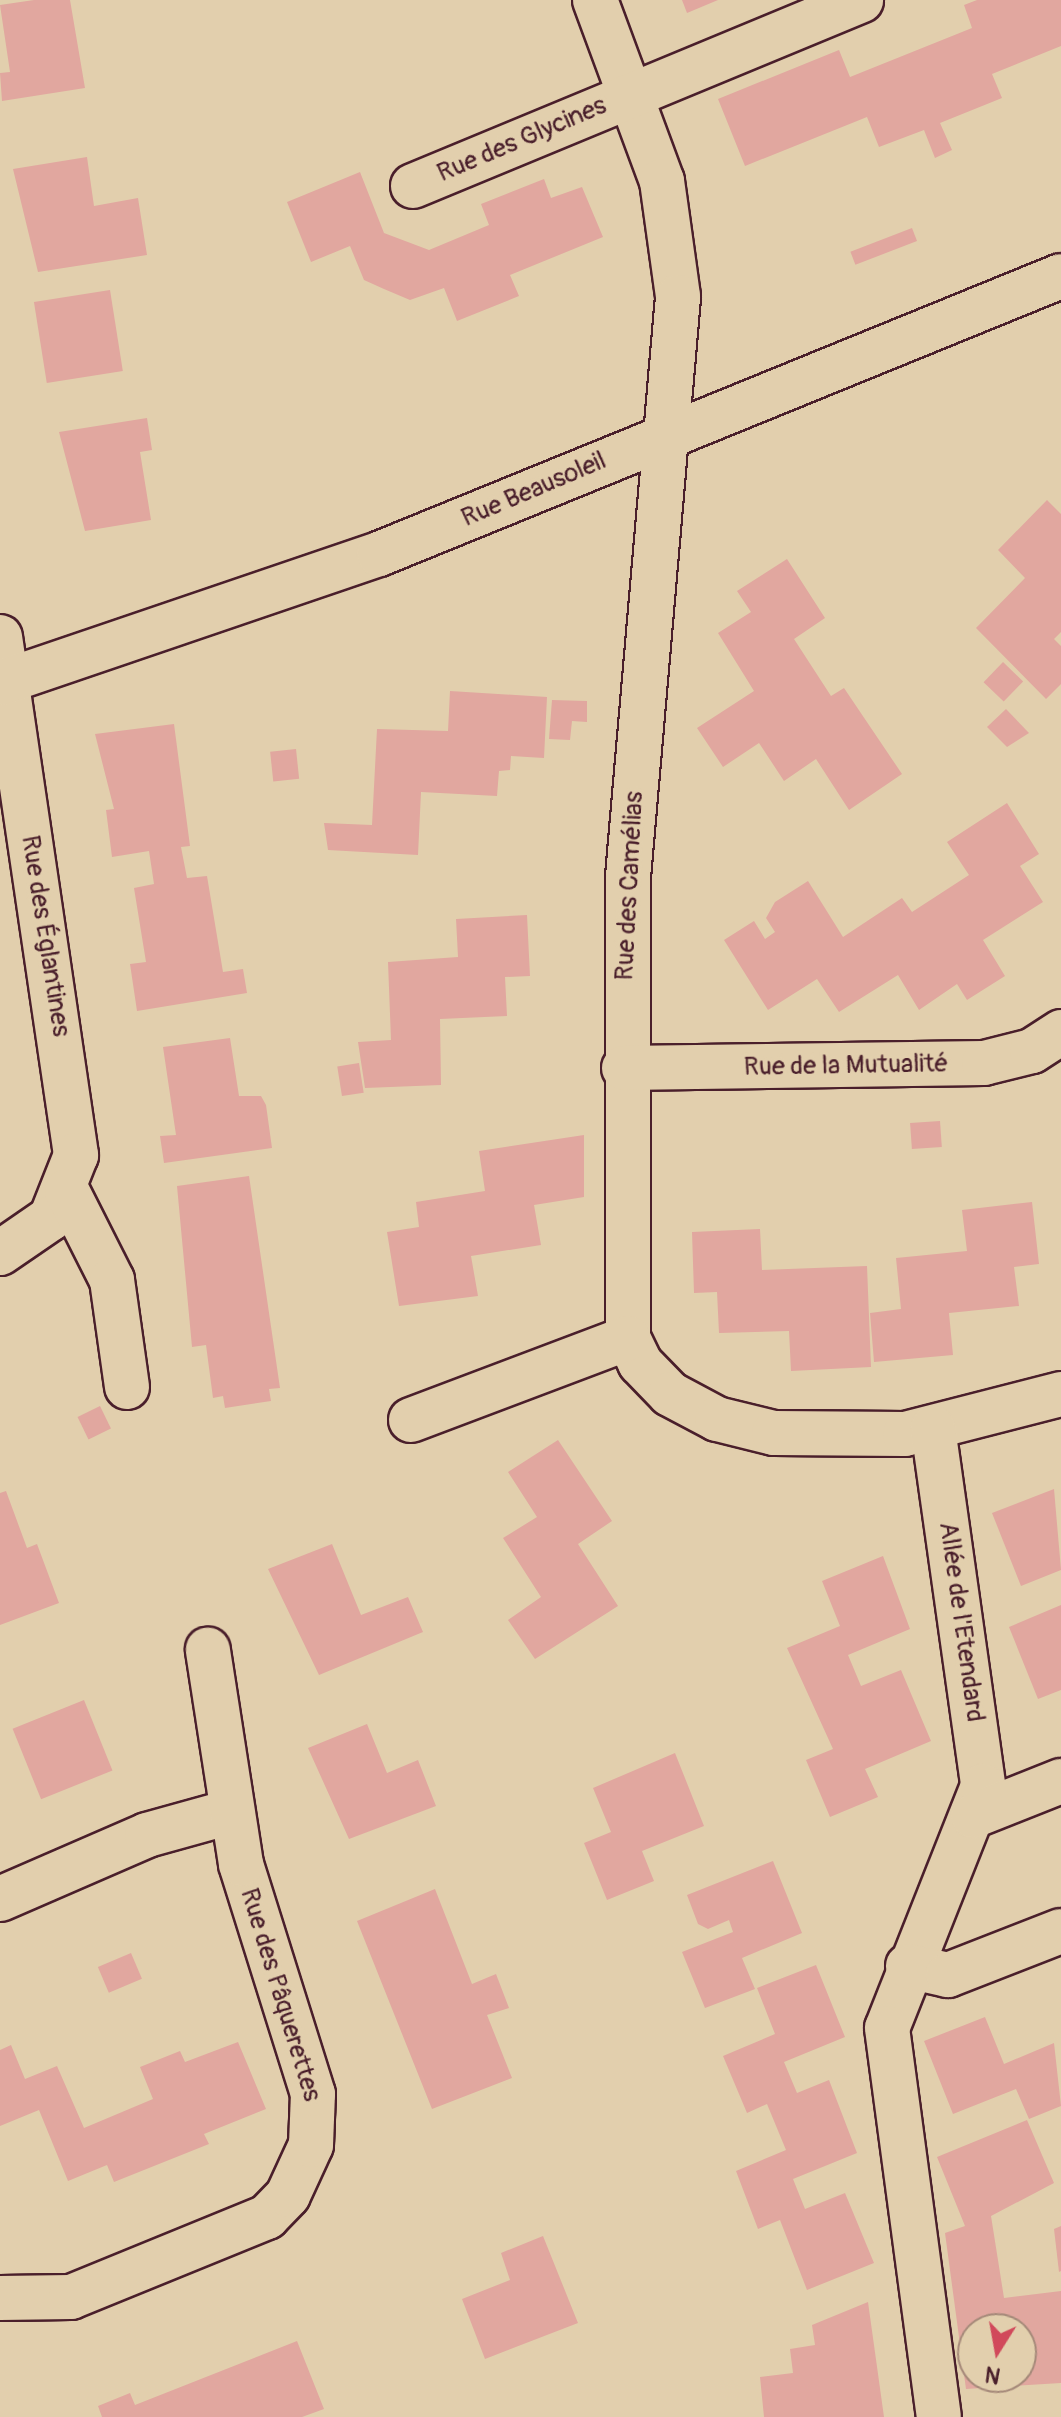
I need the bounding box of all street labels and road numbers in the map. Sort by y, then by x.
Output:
street label: Rue des Glycines [433,90,611,190]
street label: Rue Beausoleil [457,446,611,534]
street label: Rue des Camélias [609,791,651,981]
street label: Rue des Églantines [14,833,76,1039]
street label: Rue de la Mutualité [743,1049,949,1083]
street label: Allée de l'Etendard [932,1520,990,1724]
street label: Rue des Pâquerettes [233,1885,327,2105]

